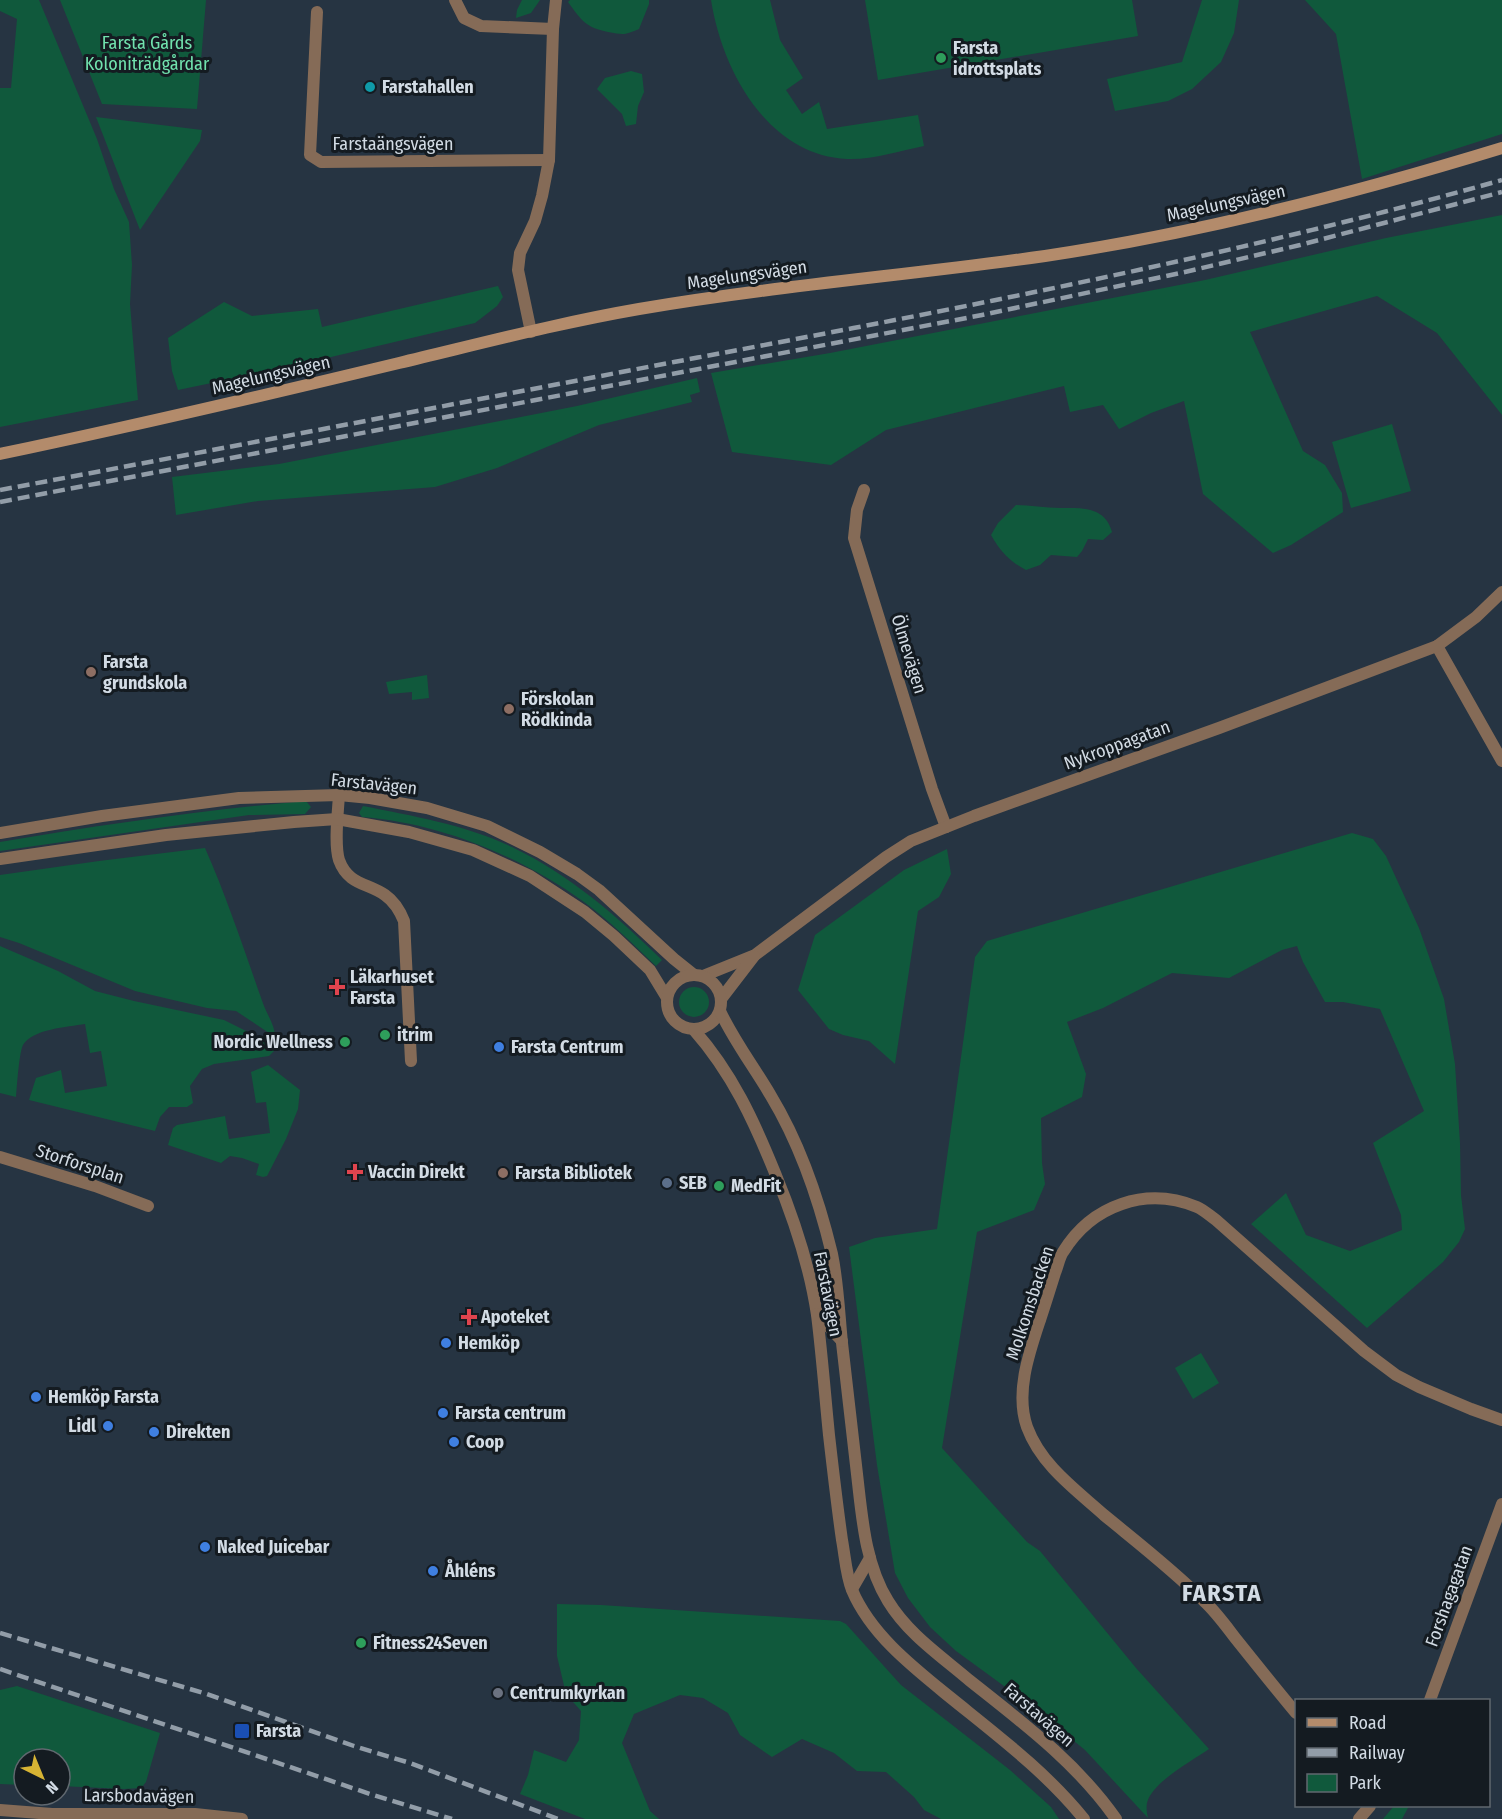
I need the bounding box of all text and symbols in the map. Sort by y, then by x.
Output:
park label: Farsta Gårds Koloniträdgårdar [85,32,210,75]
place label: Farsta idrottsplats [953,37,1042,80]
marker: Farsta idrottsplats [934,51,948,65]
place label: Farstahallen [382,76,474,98]
marker: Farstahallen [363,80,377,94]
street label: Farstaängsvägen [333,133,453,155]
street label: Magelungsvägen [1165,180,1287,226]
street label: Magelungsvägen [686,256,808,294]
street label: Magelungsvägen [210,351,332,399]
street label: Ölmevägen [887,612,931,696]
place label: Farsta grundskola [103,651,187,694]
marker: Farsta grundskola [84,665,98,679]
place label: Förskolan Rödkinda [521,688,594,731]
marker: Förskolan Rödkinda [502,702,516,716]
street label: Nykroppagatan [1061,716,1173,774]
street label: Farstavägen [330,769,418,799]
place label: Läkarhuset Farsta [350,966,434,1009]
marker: Läkarhuset Farsta [328,978,346,996]
place label: itrim [397,1024,433,1046]
marker: itrim [378,1028,392,1042]
place label: Nordic Wellness [214,1031,333,1053]
marker: Nordic Wellness [338,1035,352,1049]
place label: Farsta Centrum [511,1036,624,1058]
marker: Farsta Centrum [492,1040,506,1054]
street label: Storforsplan [33,1139,127,1189]
place label: Vaccin Direkt [367,1161,466,1183]
place label: Farsta Bibliotek [515,1162,633,1184]
marker: Vaccin Direkt [346,1163,364,1181]
marker: Farsta Bibliotek [496,1166,510,1180]
place label: SEB [679,1172,707,1194]
place label: MedFit [731,1175,782,1197]
marker: SEB [660,1176,674,1190]
marker: MedFit [712,1179,726,1193]
street label: Molkomsbacken [1001,1243,1059,1363]
street label: Farstavägen [809,1249,847,1339]
place label: Apoteket [480,1306,550,1328]
marker: Apoteket [462,1310,476,1324]
place label: Hemköp [458,1332,520,1354]
marker: Hemköp [439,1336,453,1350]
place label: Hemköp Farsta [48,1386,159,1408]
marker: Hemköp Farsta [29,1390,43,1404]
place label: Farsta centrum [455,1402,566,1424]
marker: Farsta centrum [436,1406,450,1420]
place label: Lidl [68,1415,96,1437]
marker: Lidl [101,1419,115,1433]
place label: Direkten [166,1421,230,1443]
marker: Direkten [147,1425,161,1439]
place label: Coop [466,1431,504,1453]
marker: Coop [447,1435,461,1449]
place label: Naked Juicebar [217,1536,330,1558]
marker: Naked Juicebar [198,1540,212,1554]
street label: Forshagagatan [1420,1542,1478,1650]
place label: Åhléns [444,1558,496,1582]
marker: Åhléns [426,1564,440,1578]
district label: FARSTA [1182,1579,1262,1607]
place label: Fitness24Seven [373,1632,488,1654]
marker: Fitness24Seven [354,1636,368,1650]
street label: Farstavägen [999,1678,1079,1752]
place label: Centrumkyrkan [510,1682,625,1704]
marker: Centrumkyrkan [491,1686,505,1700]
legend [1295,1699,1490,1807]
text: Road [1349,1712,1386,1734]
place label: Farsta [256,1720,301,1742]
marker: Farsta [233,1722,251,1740]
text: Railway [1349,1742,1405,1764]
north arrow [12,1747,72,1807]
text: Park [1349,1772,1382,1794]
text: N [42,1777,62,1798]
street label: Larsbodavägen [84,1784,194,1808]

